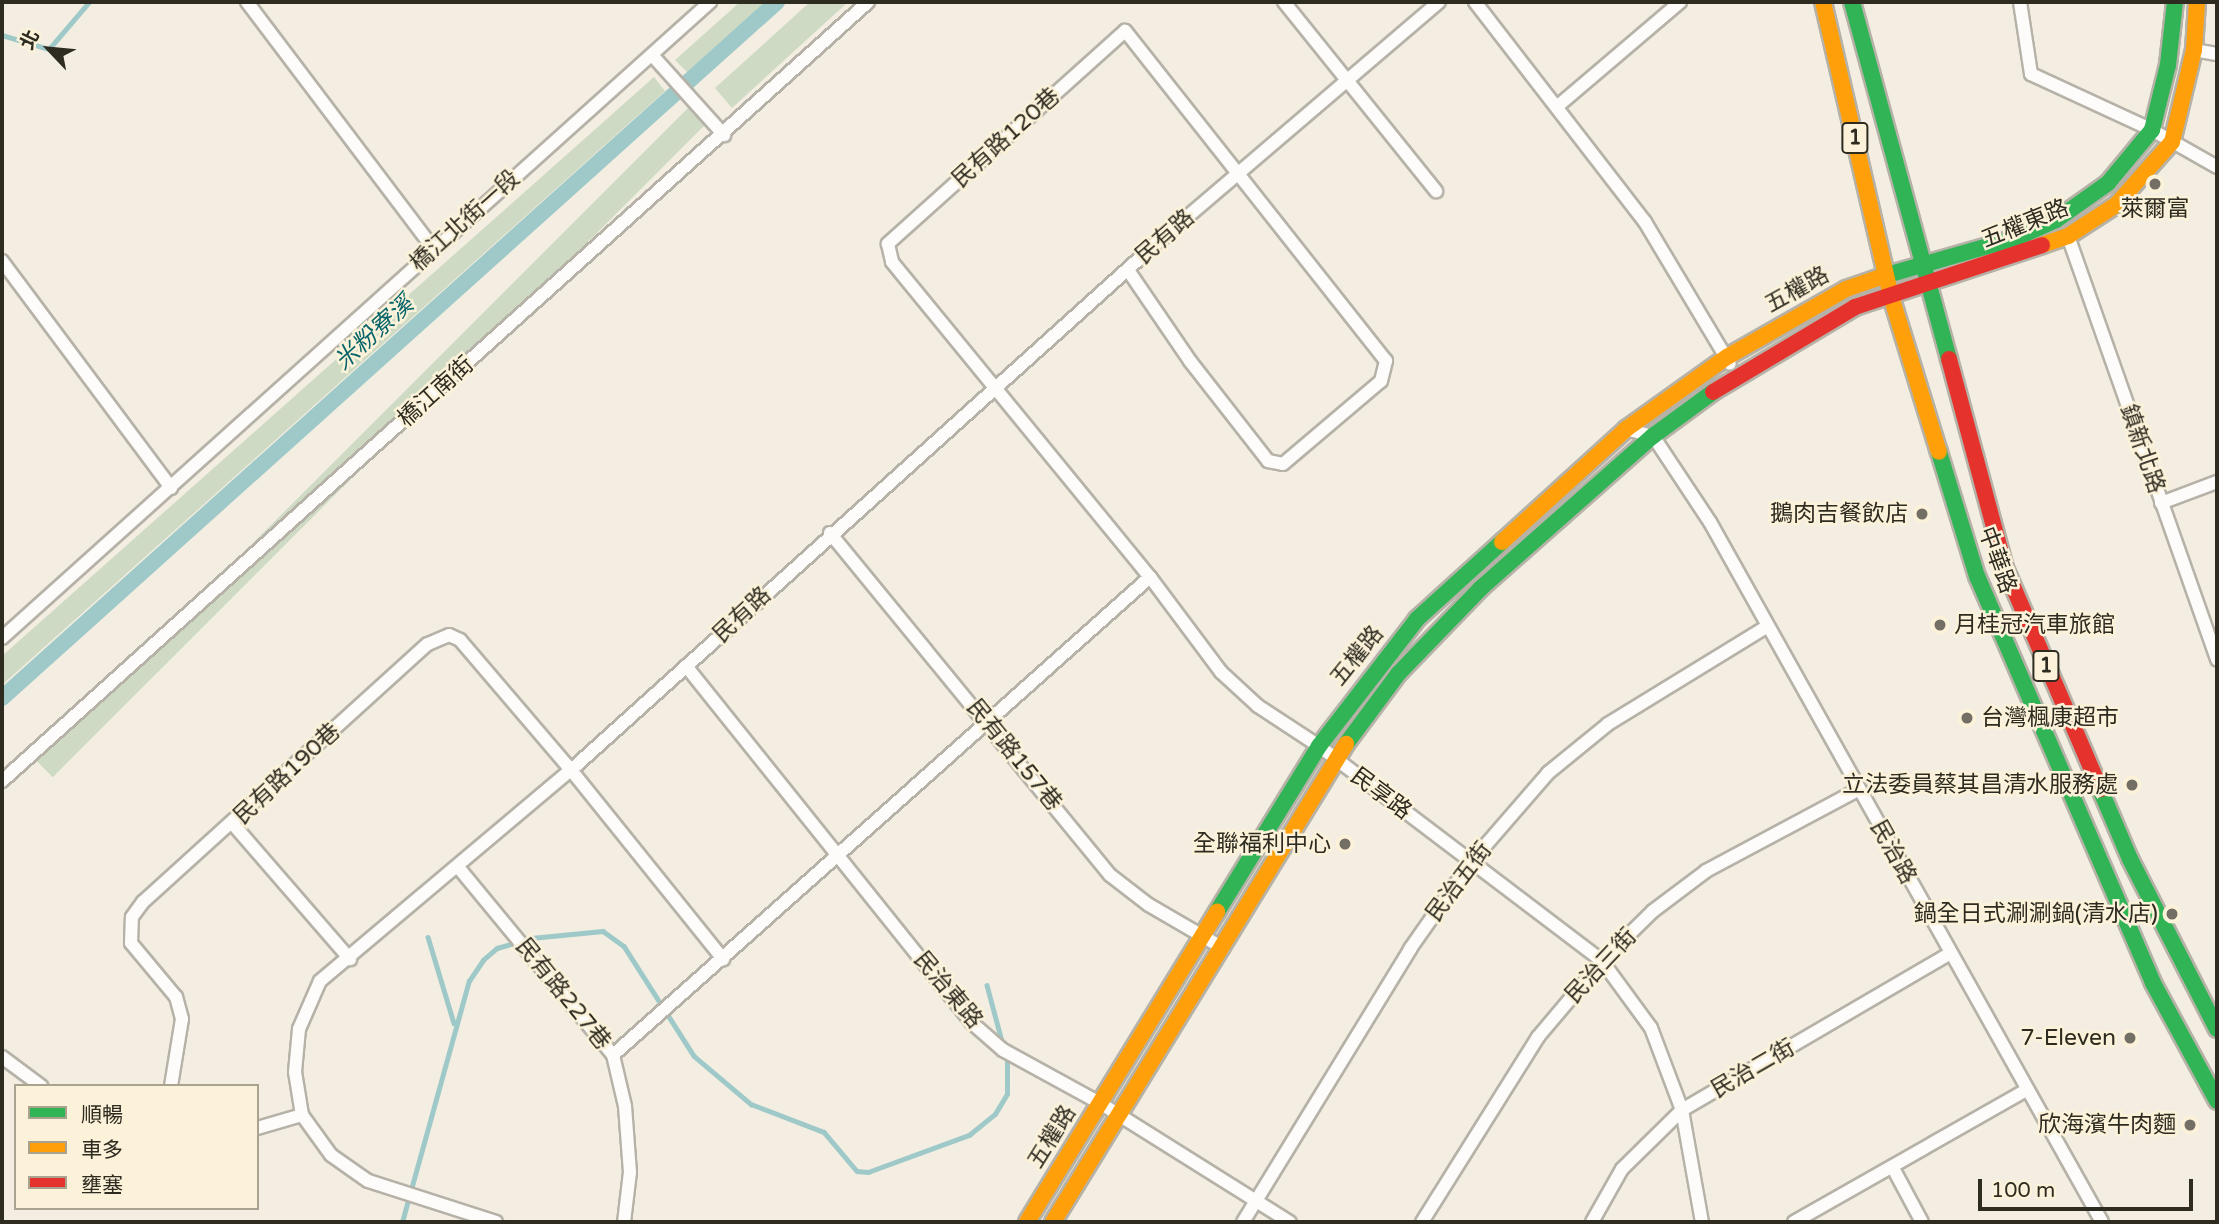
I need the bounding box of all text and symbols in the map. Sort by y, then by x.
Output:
north arrow [14,14,84,84]
text: 北 [16,26,44,53]
street label: 民有路120巷 [946,82,1066,194]
road number: 1 [1841,120,1869,156]
street label: 橋江北街一段 [404,165,526,277]
marker: 萊爾富 [2147,176,2163,192]
street label: 五權東路 [1977,194,2073,254]
place label: 萊爾富 [2121,195,2189,223]
street label: 民有路 [1130,204,1200,270]
street label: 五權路 [1760,261,1834,319]
water label: 米粉寮溪 [329,290,419,376]
street label: 橋江南街 [393,351,479,433]
street label: 鎮新北路 [2114,401,2170,497]
place label: 鵝肉吉餐飲店 [1770,500,1908,528]
marker: 鵝肉吉餐飲店 [1914,506,1930,522]
street label: 中華路 [1972,523,2022,597]
street label: 民有路 [707,581,777,649]
place label: 月桂冠汽車旅館 [1954,611,2115,639]
marker: 月桂冠汽車旅館 [1932,617,1948,633]
street label: 五權路 [1325,621,1389,691]
road number: 1 [2032,648,2060,684]
street label: 民有路157巷 [961,694,1067,816]
place label: 台灣楓康超市 [1981,704,2119,732]
marker: 台灣楓康超市 [1959,710,1975,726]
street label: 民有路190巷 [228,718,346,830]
street label: 民享路 [1345,762,1417,826]
place label: 立法委員蔡其昌清水服務處 [1842,771,2118,799]
marker: 立法委員蔡其昌清水服務處 [2124,777,2140,793]
street label: 民治路 [1864,815,1922,889]
place label: 全聯福利中心 [1193,830,1331,858]
marker: 全聯福利中心 [1337,836,1353,852]
street label: 民治五街 [1420,837,1498,927]
place label: 鍋全日式涮涮鍋(清水店) [1914,900,2158,928]
marker: 鍋全日式涮涮鍋(清水店) [2164,906,2180,922]
street label: 民治三街 [1560,923,1642,1009]
street label: 民有路227巷 [510,933,616,1055]
street label: 民治東路 [908,946,988,1034]
place label: 7-Eleven [2020,1024,2116,1052]
marker: 7-Eleven [2122,1030,2138,1046]
street label: 民治二街 [1706,1034,1800,1104]
legend [14,1084,259,1210]
street label: 五權路 [1022,1100,1082,1174]
text: 順暢 [81,1103,123,1128]
place label: 欣海濱牛肉麵 [2038,1111,2176,1139]
marker: 欣海濱牛肉麵 [2182,1117,2198,1133]
text: 車多 [81,1138,123,1163]
scale bar [1981,1164,2196,1208]
text: 壅塞 [81,1173,123,1198]
text: 100 m [1991,1178,2055,1203]

